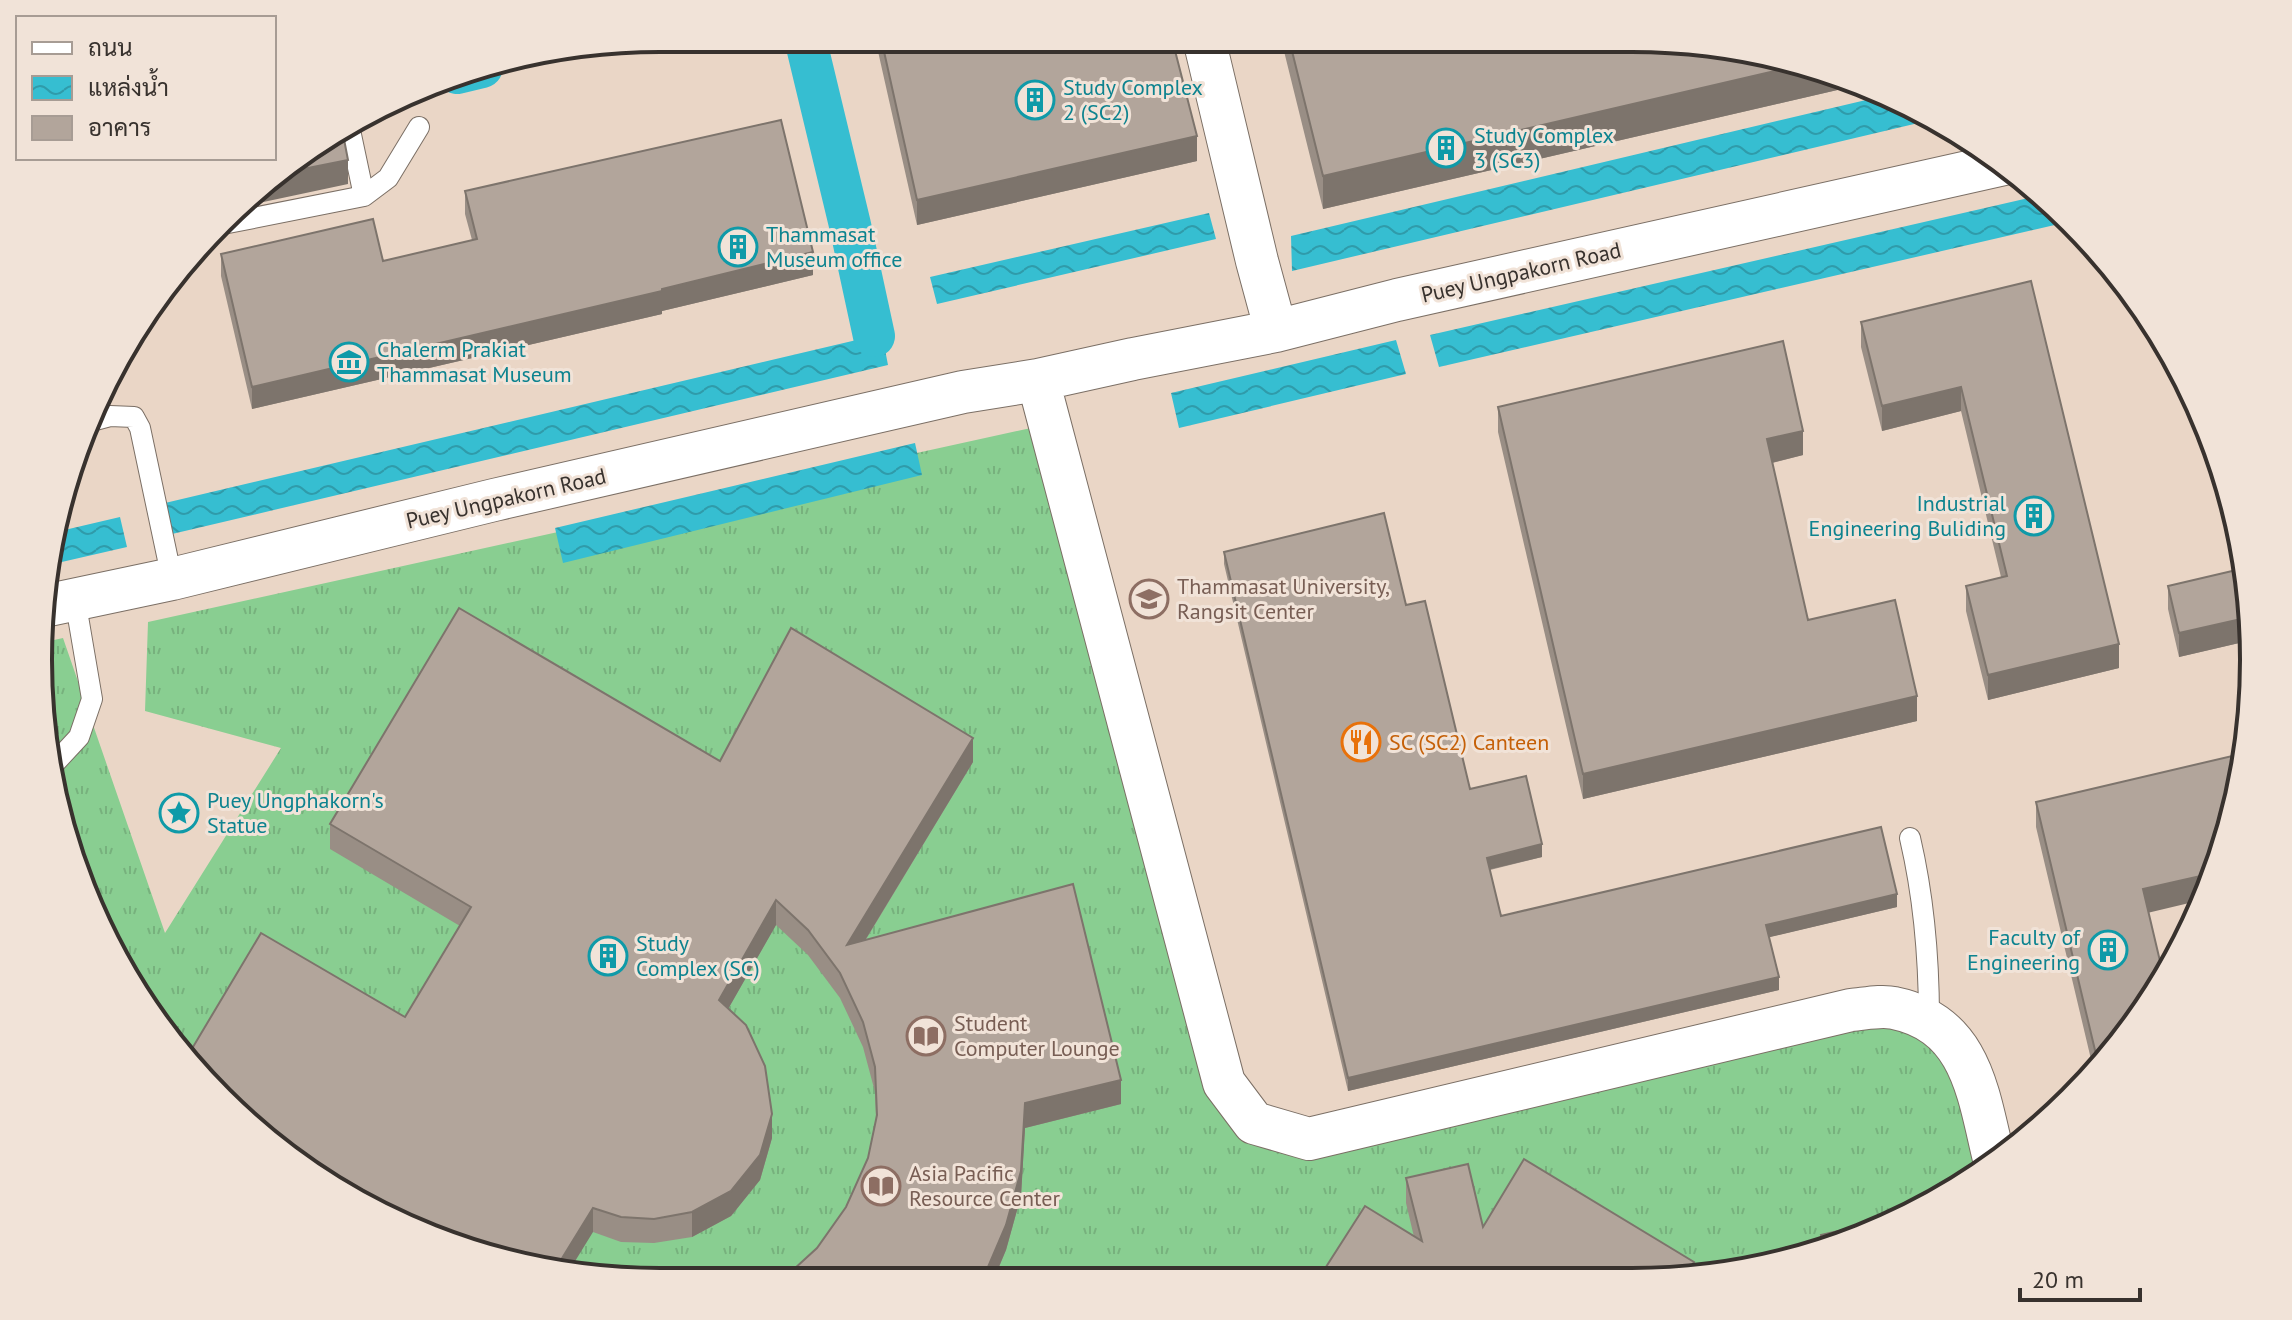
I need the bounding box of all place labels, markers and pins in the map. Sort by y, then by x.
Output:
place label: Study Complex 2 (SC2) [1063,73,1203,126]
building icon: Study Complex 2 (SC2) [1014,79,1056,121]
place label: Study Complex 3 (SC3) [1474,121,1614,174]
building icon: Study Complex 3 (SC3) [1425,127,1467,169]
place label: Thammasat Museum office [766,220,902,273]
building icon: Thammasat Museum office [717,226,759,268]
place label: Chalerm Prakiat Thammasat Museum [377,335,572,388]
museum icon: Chalerm Prakiat Thammasat Museum [328,341,370,383]
place label: Industrial Engineering Buliding [1809,489,2007,542]
building icon: Industrial Engineering Buliding [2013,495,2055,537]
place label: Thammasat University, Rangsit Center [1177,572,1390,625]
school or university icon: Thammasat University, Rangsit Center [1128,578,1170,620]
restaurant icon: SC (SC2) Canteen [1340,721,1382,763]
place label: SC (SC2) Canteen [1389,728,1549,756]
place label: Puey Ungphakorn's Statue [207,786,384,839]
place icon: Puey Ungphakorn's Statue [158,792,200,834]
place label: Faculty of Engineering [1967,923,2081,976]
place label: Study Complex (SC) [636,929,760,982]
building icon: Faculty of Engineering [2087,929,2129,971]
building icon: Study Complex (SC) [587,935,629,977]
place label: Student Computer Lounge [954,1009,1120,1062]
library icon: Student Computer Lounge [905,1015,947,1057]
place label: Asia Pacific Resource Center [909,1159,1060,1212]
library icon: Asia Pacific Resource Center [860,1165,902,1207]

